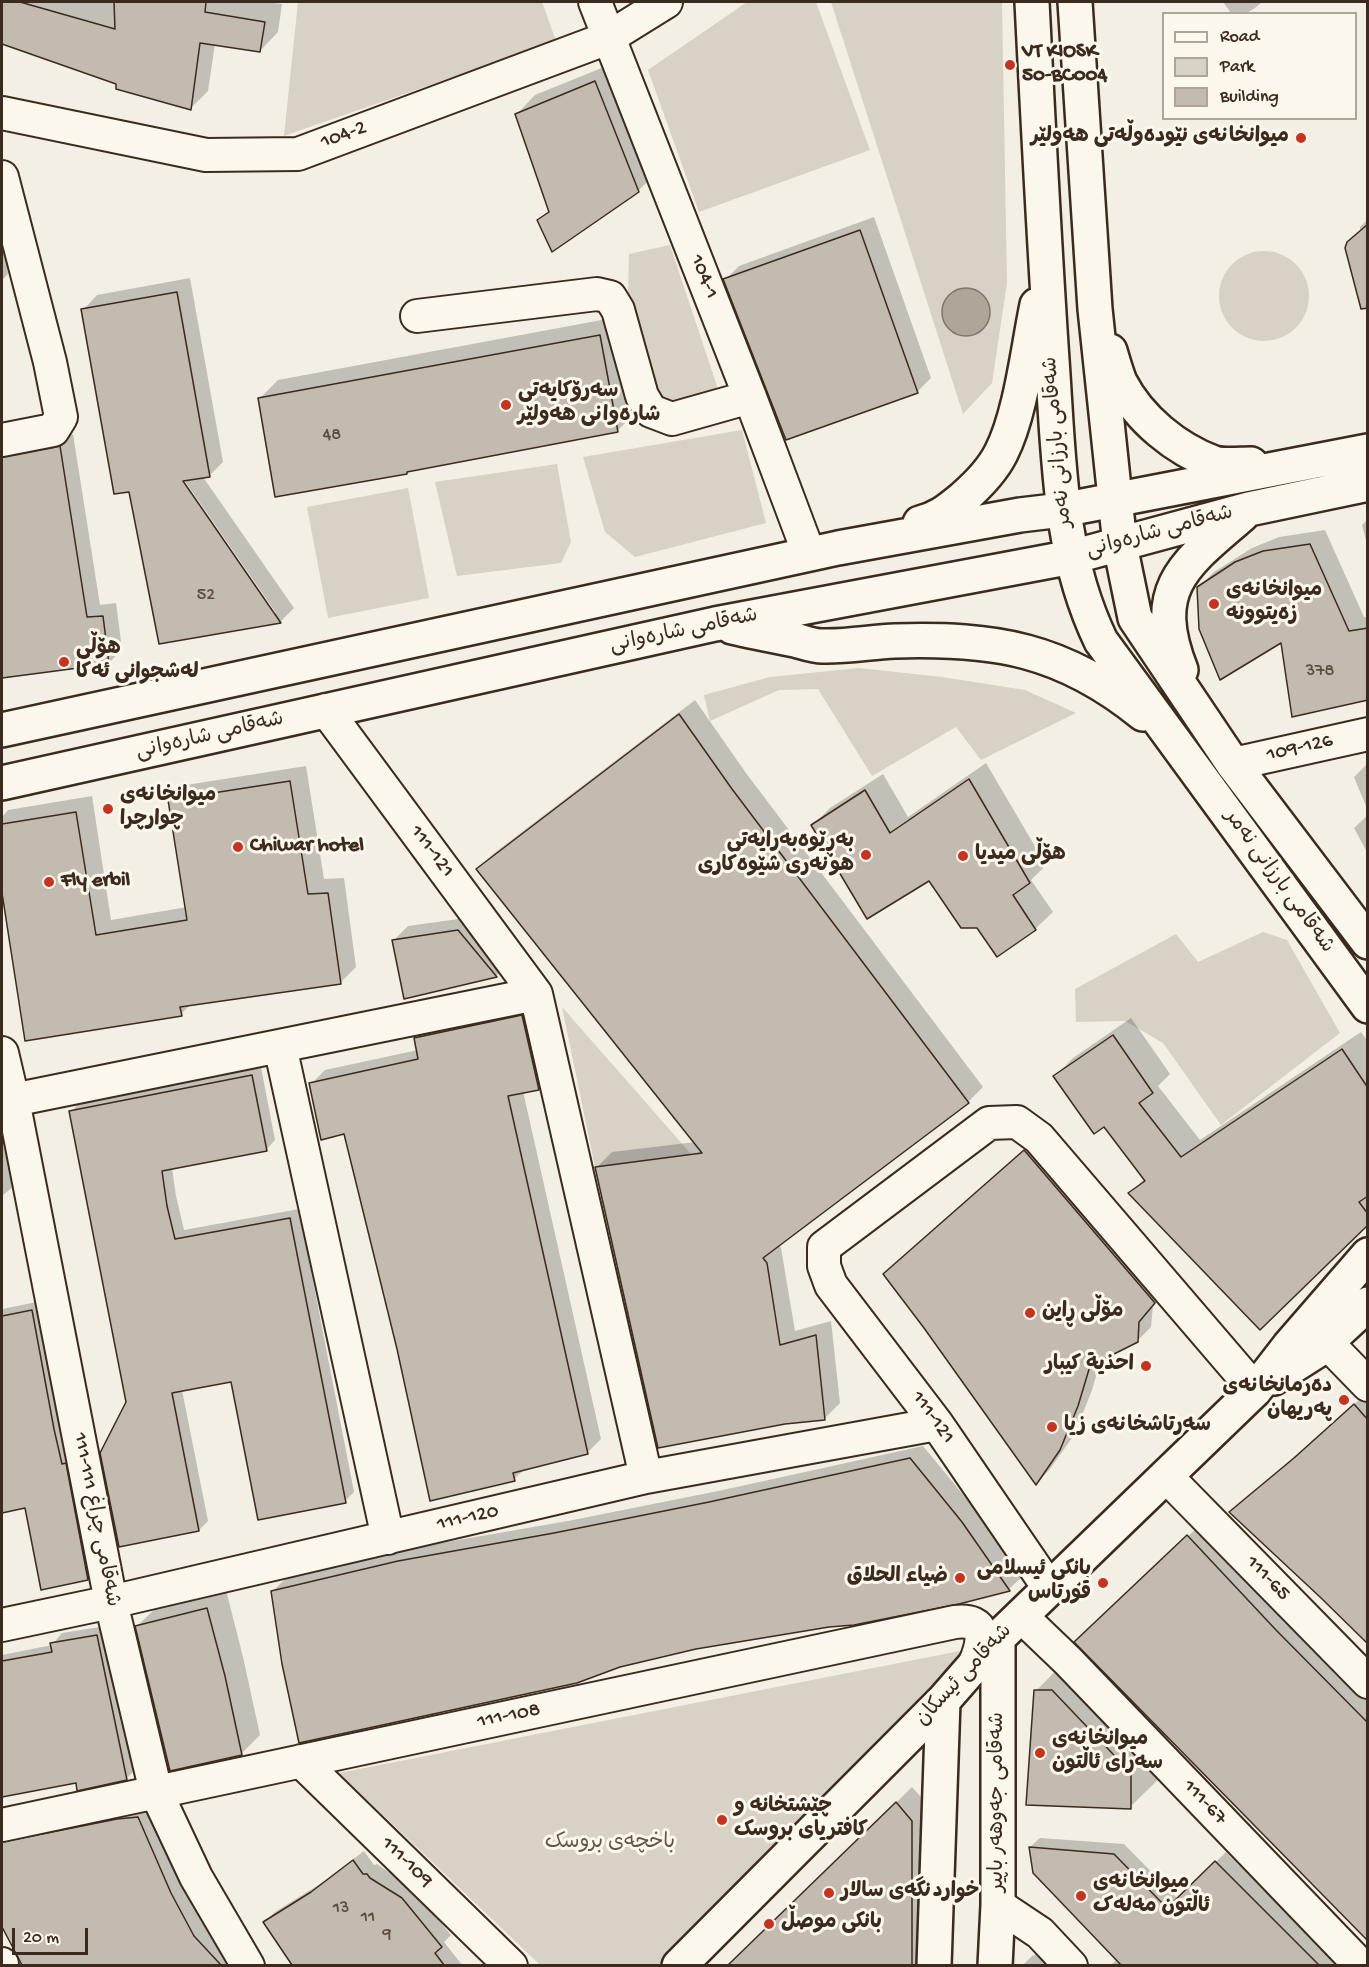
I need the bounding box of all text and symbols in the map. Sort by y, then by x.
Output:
legend [1162,12,1357,120]
text: Road [1220,27,1259,48]
place label: VT KIOSK 50-BC004 [1022,40,1107,90]
text: Park [1220,57,1254,78]
marker: VT KIOSK 50-BC004 [1003,58,1017,72]
text: Building [1220,87,1279,108]
street label: 104-2 [317,116,371,156]
place label: میوانخانەی نێودەوڵەتی هەولێر [1031,125,1289,151]
marker: میوانخانەی نێودەوڵەتی هەولێر [1294,131,1308,145]
street label: 104-1 [683,251,723,303]
street label: شەقامی بارزانی نەمر [1039,355,1079,529]
place label: سەرۆکایەتی شارەوانی هەولێر [518,380,660,430]
marker: سەرۆکایەتی شارەوانی هەولێر [499,398,513,412]
house number: 48 [323,425,341,447]
street label: شەقامی شارەوانی [1084,501,1236,565]
place label: میوانخانەی زەیتوونە [1226,579,1322,629]
house number: 52 [197,585,215,607]
marker: میوانخانەی زەیتوونە [1207,597,1221,611]
street label: شەقامی شارەوانی [608,604,760,660]
place label: هۆڵی لەشجوانی ئەکا [76,637,199,687]
marker: هۆڵی لەشجوانی ئەکا [57,655,71,669]
house number: 378 [1306,661,1334,683]
street label: شەقامی شارەوانی [134,708,286,766]
street label: 109-126 [1265,729,1335,769]
place label: میوانخانەی چوارچرا [120,784,216,834]
marker: میوانخانەی چوارچرا [101,802,115,816]
street label: شەقامی بارزانی نەمر [1217,805,1339,959]
street label: 111-121 [403,821,459,883]
place label: بەڕێوەبەرایەتی هونەری شێوەکاری [698,830,854,880]
place label: Chiwar hotel [250,834,364,860]
marker: Chiwar hotel [231,840,245,854]
place label: هۆڵی میدیا [975,843,1066,869]
marker: بەڕێوەبەرایەتی هونەری شێوەکاری [859,848,873,862]
marker: هۆڵی میدیا [956,849,970,863]
place label: Fly erbil [61,869,130,895]
marker: Fly erbil [42,875,56,889]
place label: مۆڵی ڕاین [1042,1300,1123,1326]
marker: مۆڵی ڕاین [1023,1306,1037,1320]
place label: احذية كيبار [1045,1353,1134,1379]
marker: احذية كيبار [1139,1359,1153,1373]
place label: دەرمانخانەی پەریهان [1223,1375,1332,1425]
street label: 111-121 [904,1387,960,1449]
marker: دەرمانخانەی پەریهان [1337,1393,1351,1407]
place label: سەرتاشخانەی زیا [1064,1414,1211,1440]
marker: سەرتاشخانەی زیا [1045,1420,1059,1434]
street label: شەقامی چراغ 111-111 [66,1431,124,1609]
street label: 111-120 [435,1500,501,1538]
street label: 111-65 [1239,1551,1295,1607]
place label: بانکی ئیسلامی قورتاس [977,1558,1091,1608]
place label: ضياء الحلاق [847,1565,948,1591]
marker: ضياء الحلاق [953,1571,967,1585]
marker: بانکی ئیسلامی قورتاس [1096,1576,1110,1590]
street label: شەقامی ئیسکان [911,1620,1019,1732]
street label: 111-108 [475,1698,543,1736]
street label: شەقامی جەوهەر باپیر [986,1712,1012,1892]
place label: میوانخانەی سەرای ئاڵتون [1052,1728,1163,1778]
marker: میوانخانەی سەرای ئاڵتون [1033,1746,1047,1760]
street label: 111-67 [1176,1775,1232,1831]
place label: چێشتخانە و کافتریای بروسک [734,1795,868,1845]
marker: چێشتخانە و کافتریای بروسک [715,1813,729,1827]
park label: باخچەی بروسک [545,1831,675,1857]
street label: 111-109 [375,1832,437,1894]
place label: میوانخانەی ئاڵتون مەلەک [1093,1871,1210,1921]
place label: خواردنگەی سالار [841,1880,979,1906]
marker: خواردنگەی سالار [822,1886,836,1900]
marker: میوانخانەی ئاڵتون مەلەک [1074,1889,1088,1903]
house number: 13 [333,1898,349,1920]
house number: 11 [361,1907,375,1929]
place label: بانکی موصڵ [781,1911,882,1937]
scale bar [15,1916,92,1954]
marker: بانکی موصڵ [762,1917,776,1931]
house number: 9 [382,1924,392,1946]
text: 20 m [23,1928,59,1949]

